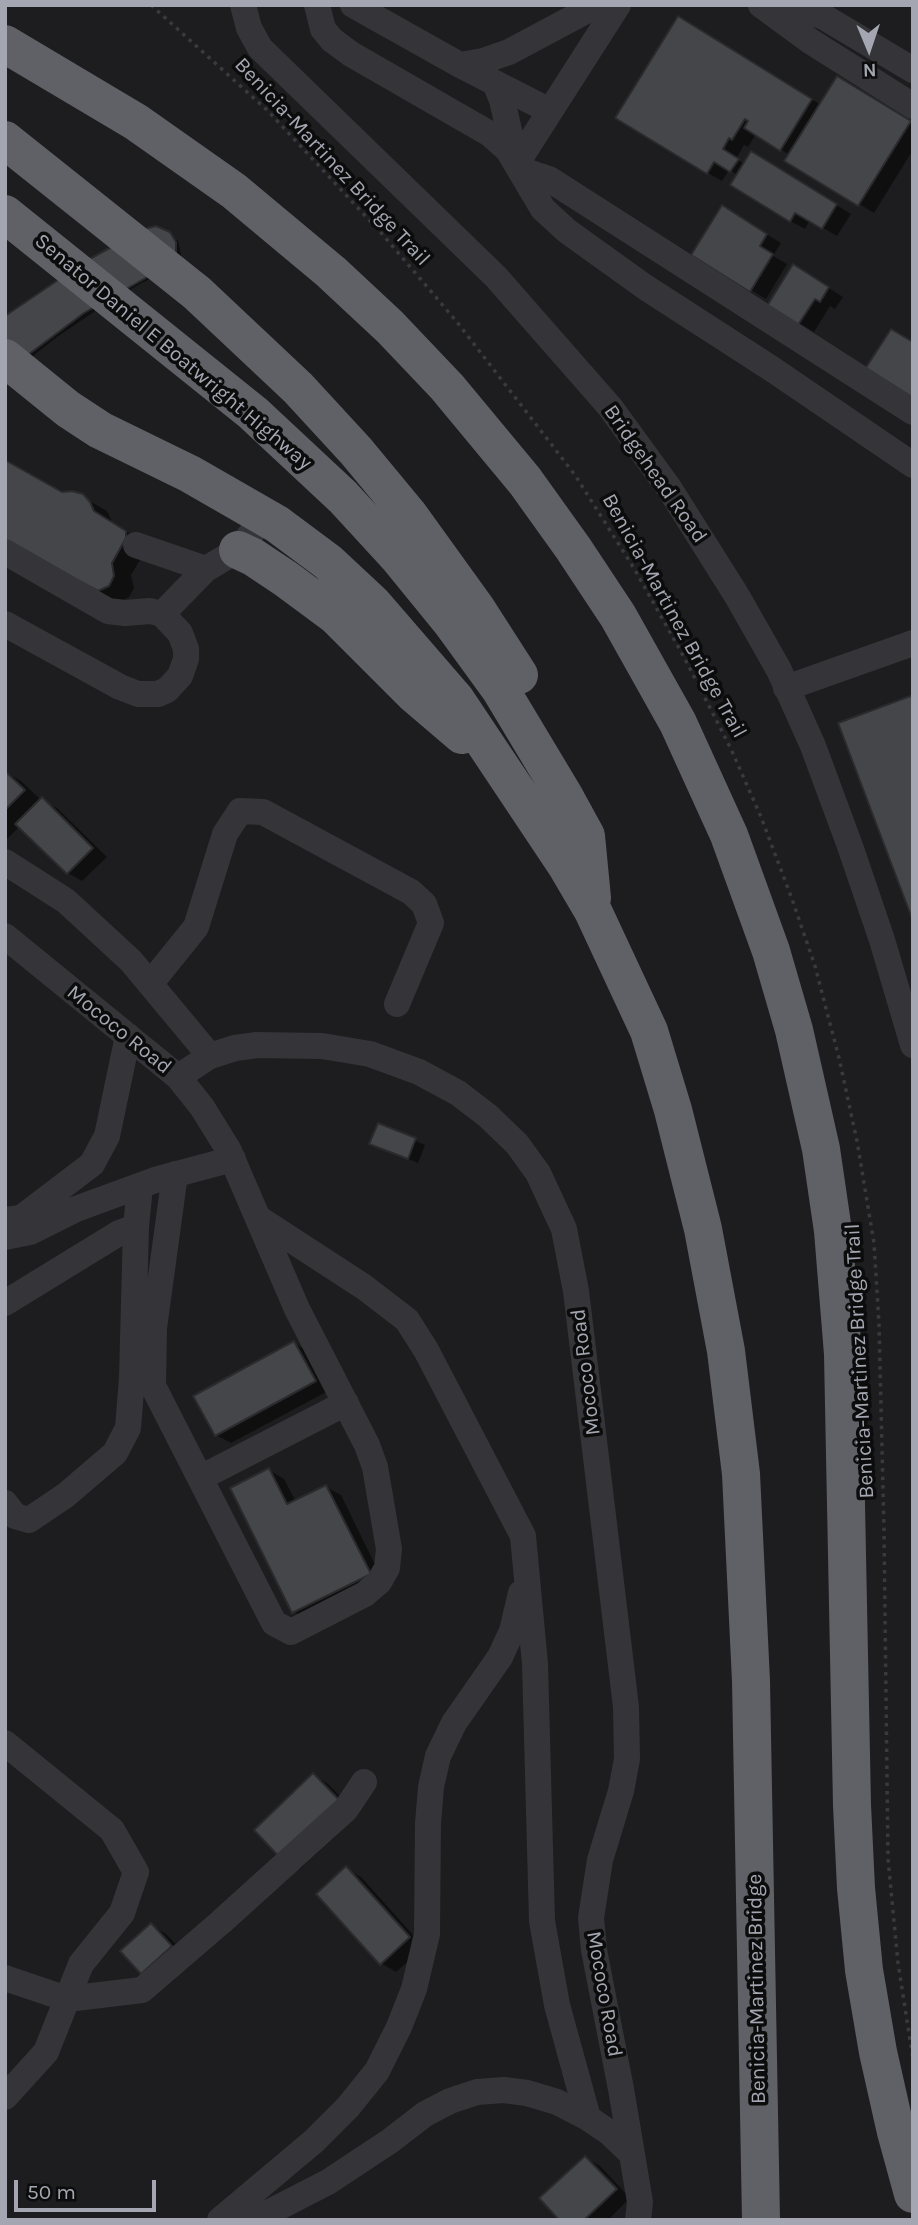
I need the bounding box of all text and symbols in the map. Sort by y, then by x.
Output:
north arrow [834,14,904,84]
street label: Benicia-Martinez Bridge Trail [229,53,435,271]
text: N [863,59,877,81]
street label: Senator Daniel E Boatwright Highway [29,228,317,476]
street label: Bridgehead Road [598,400,712,548]
street label: Benicia-Martinez Bridge Trail [596,489,752,743]
street label: Mococo Road [62,980,176,1080]
street label: Benicia-Martinez Bridge Trail [840,1223,880,1499]
street label: Mococo Road [566,1307,606,1437]
street label: Benicia-Martinez Bridge [742,1874,772,2104]
street label: Mococo Road [581,1929,627,2059]
scale bar [18,2166,159,2210]
text: 50 m [27,2180,76,2204]

